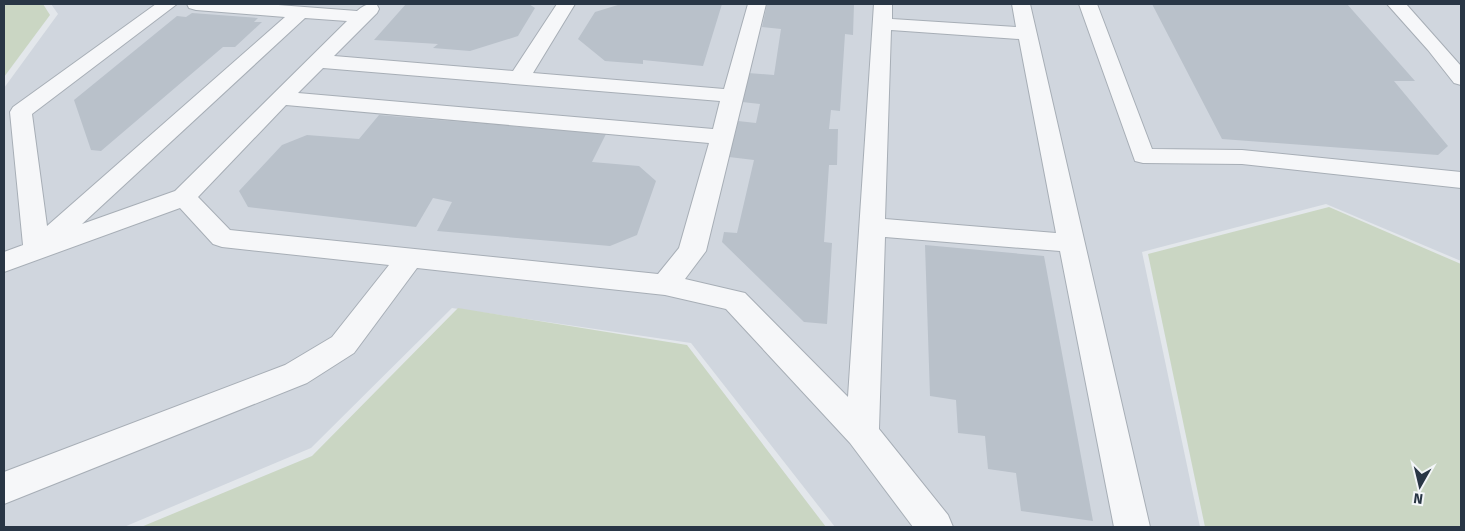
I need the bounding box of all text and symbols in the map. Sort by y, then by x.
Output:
north arrow [1395,461,1445,511]
text: N [1412,489,1424,507]

